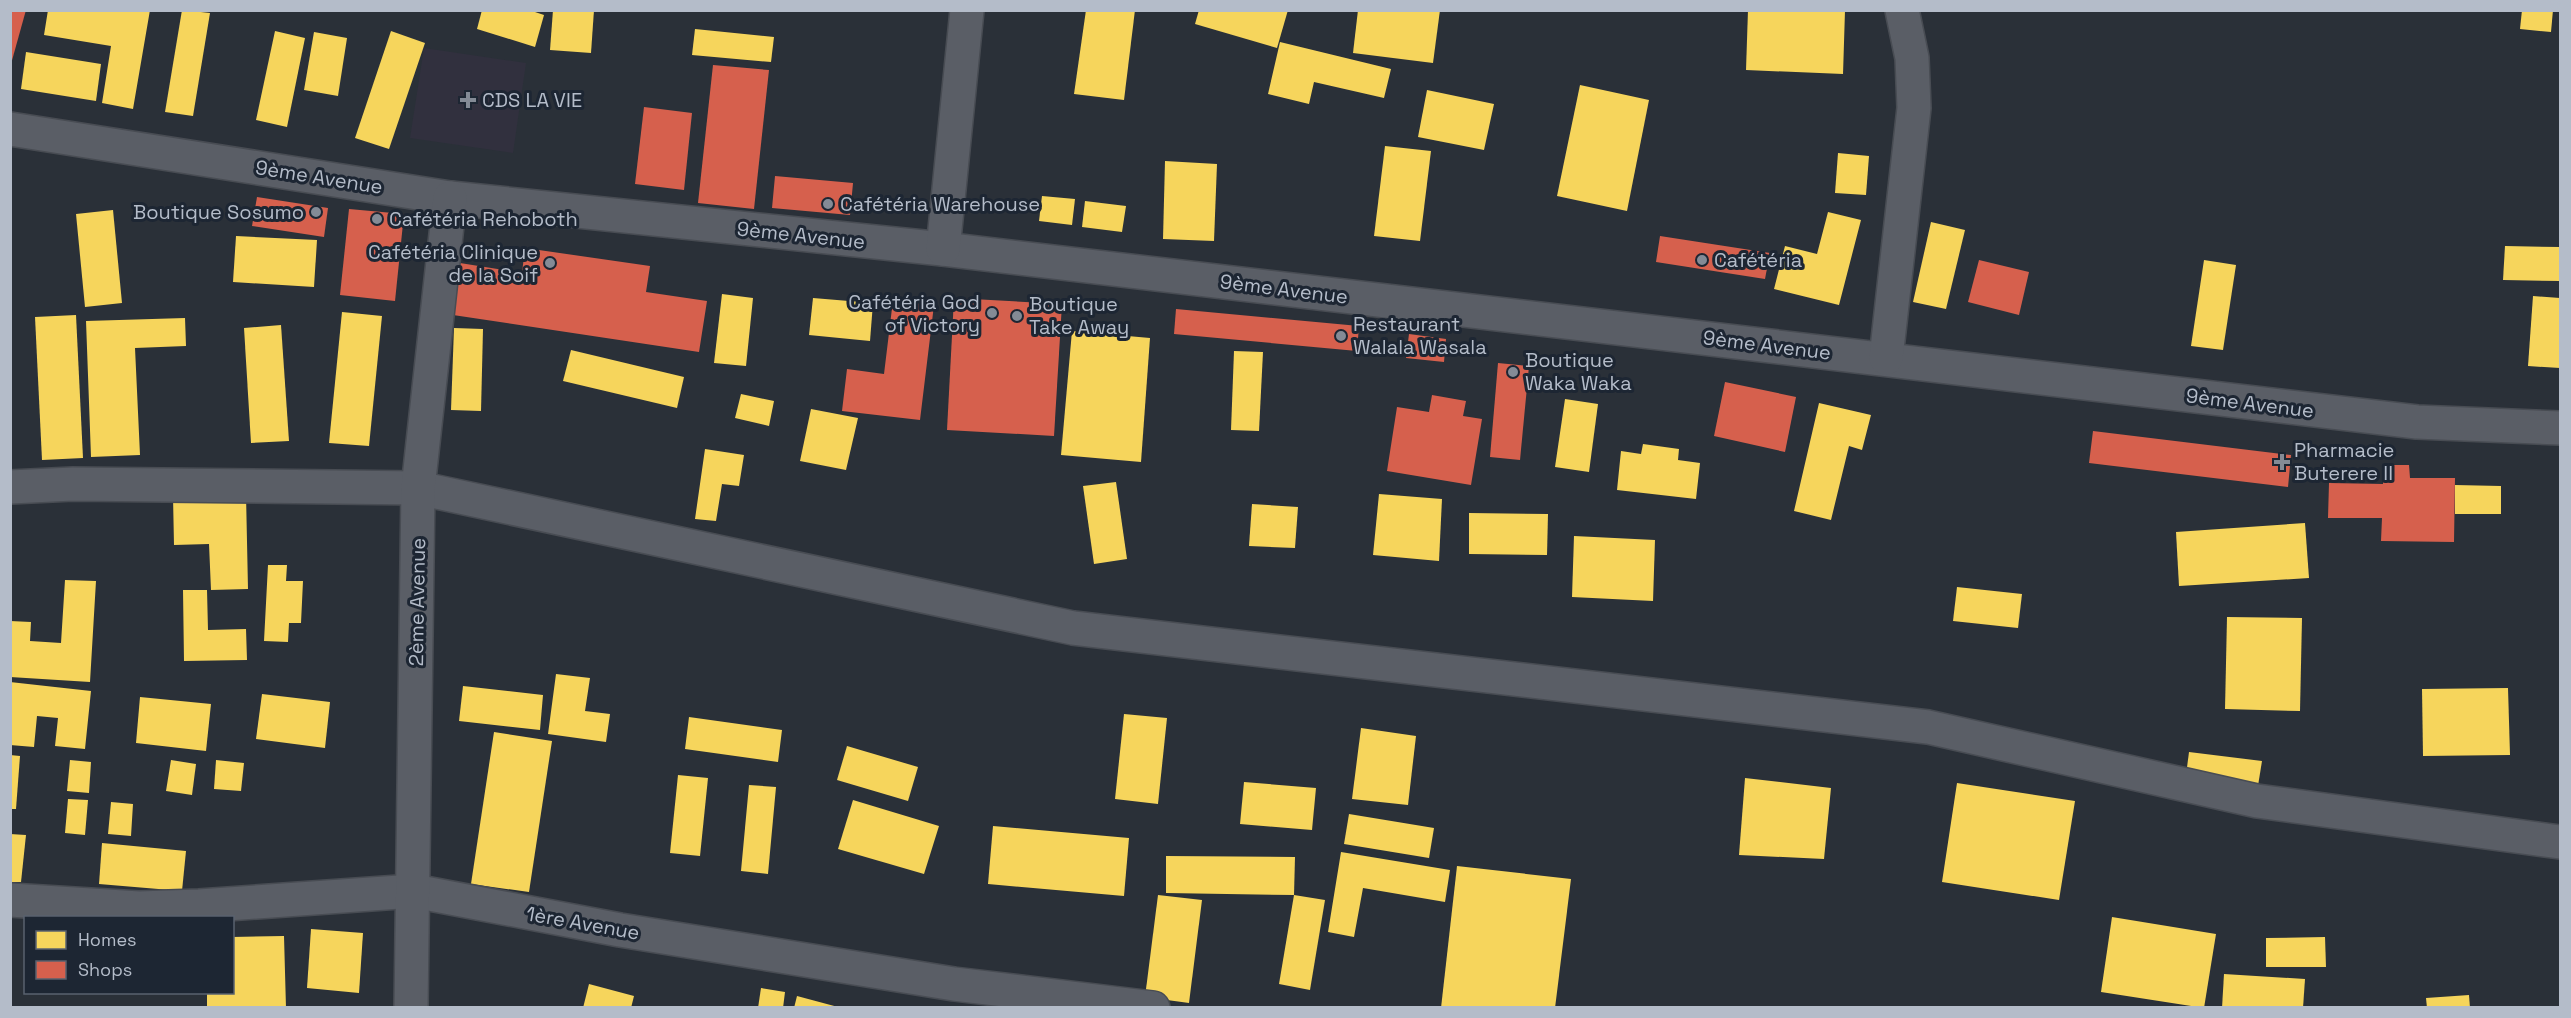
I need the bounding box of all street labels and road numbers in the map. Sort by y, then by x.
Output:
street label: 9ème Avenue [253,154,385,200]
street label: 9ème Avenue [736,215,866,255]
street label: 9ème Avenue [1219,268,1349,310]
street label: 9ème Avenue [1702,324,1832,366]
street label: 9ème Avenue [2185,382,2315,424]
street label: 2ème Avenue [403,538,431,666]
street label: 1ère Avenue [524,900,642,946]

